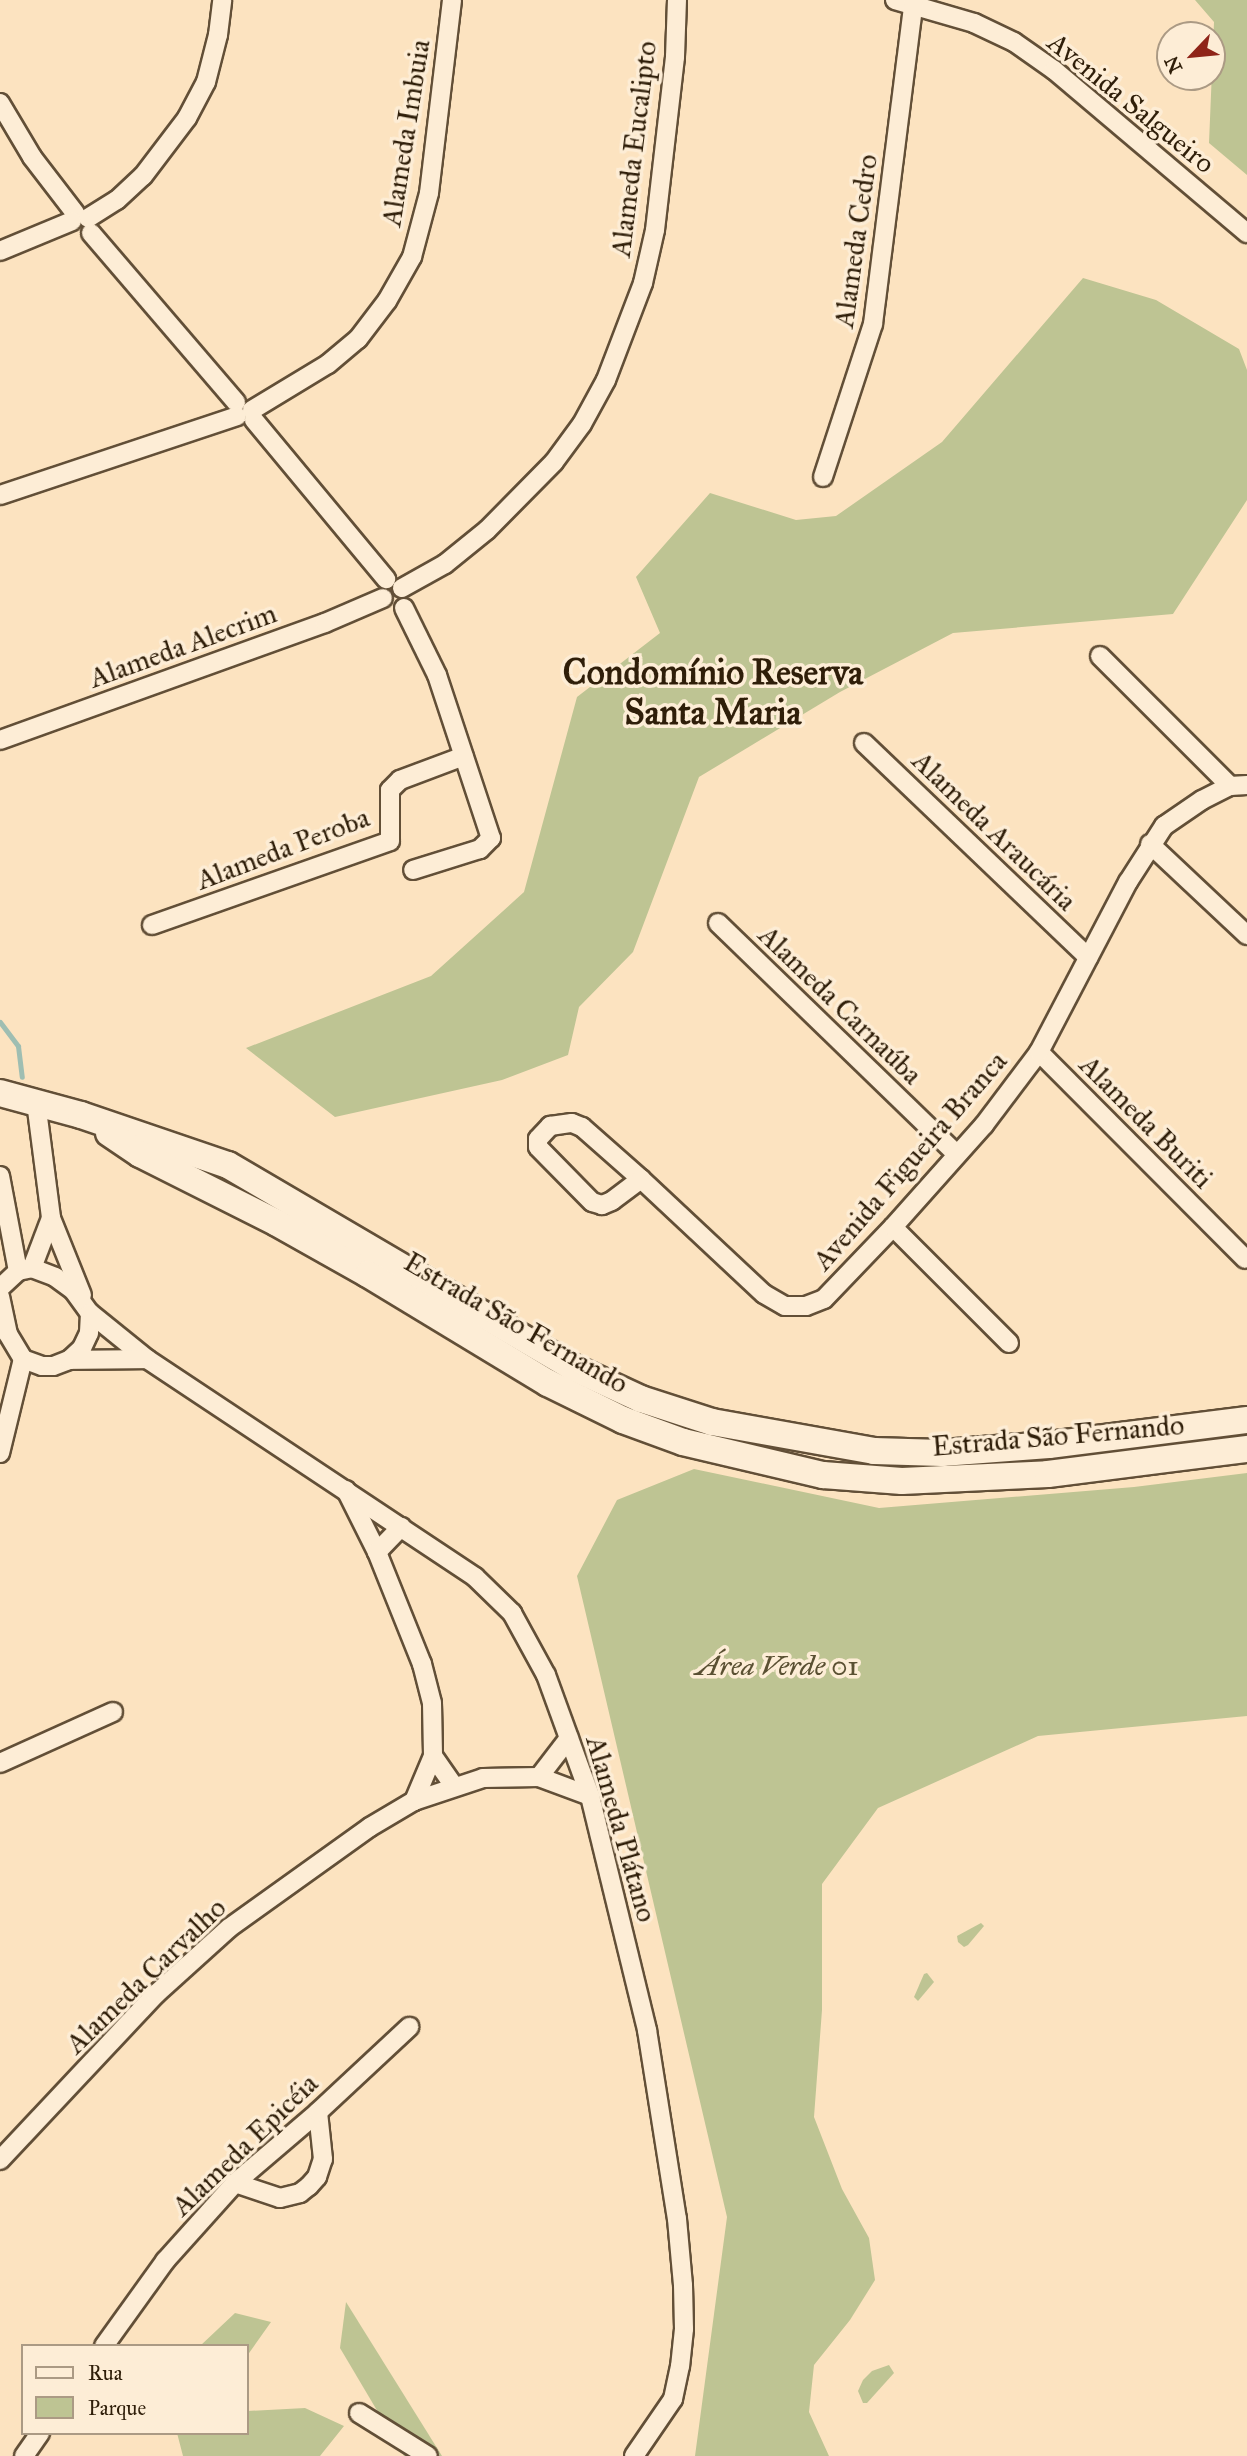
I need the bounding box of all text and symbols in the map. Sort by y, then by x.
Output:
north arrow [1156,21,1226,91]
street label: Avenida Salgueiro [1041,25,1221,181]
street label: Alameda Imbuia [375,37,437,229]
street label: Alameda Eucalipto [604,39,664,259]
text: N [1160,52,1187,77]
street label: Alameda Cedro [827,152,885,330]
street label: Alameda Alecrim [85,597,281,695]
district label: Condomínio Reserva Santa Maria [563,652,863,734]
street label: Alameda Araucária [905,744,1083,918]
street label: Alameda Peroba [192,801,374,897]
street label: Alameda Carnaúba [751,919,929,1091]
street label: Avenida Figueira Branca [806,1045,1014,1277]
street label: Alameda Buriti [1072,1048,1220,1196]
street label: Estrada São Fernando [398,1245,634,1401]
street label: Estrada São Fernando [930,1408,1186,1464]
park label: Área Verde 01 [696,1649,858,1683]
street label: Alameda Plátano [578,1732,664,1926]
street label: Alameda Carvalho [59,1891,233,2061]
street label: Alameda Epicéia [165,2067,325,2223]
legend [21,2344,248,2435]
text: Rua [88,2360,123,2386]
text: Parque [88,2395,146,2421]

